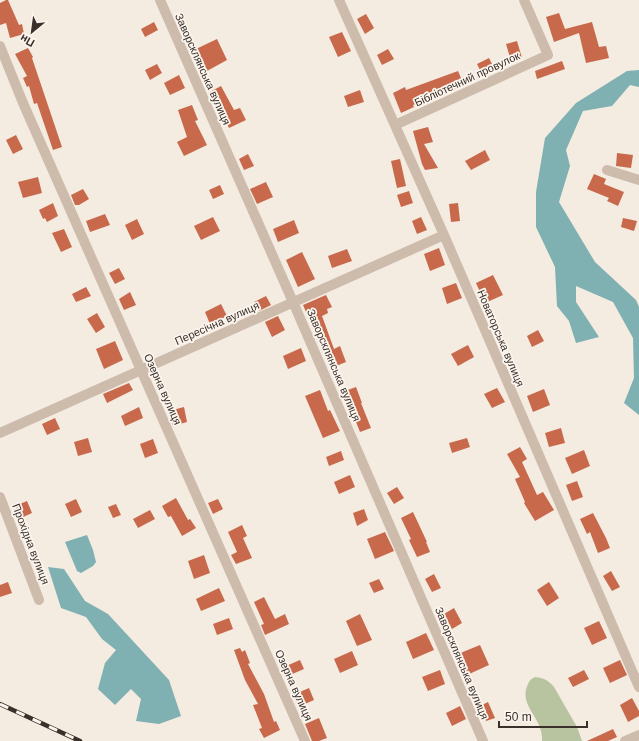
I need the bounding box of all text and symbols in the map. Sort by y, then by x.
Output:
street label: Заворсклянська вулиця [173,11,233,127]
north arrow [12,12,52,52]
text: Пн [18,32,36,50]
street label: Бібліотечний провулок [413,49,522,109]
street label: Новаторська вулиця [475,288,527,388]
street label: Пересічна вулиця [173,299,261,347]
street label: Заворсклянська вулиця [305,307,363,423]
street label: Озерна вулиця [142,352,184,426]
street label: Прохідна вулиця [10,502,52,586]
street label: Заворсклянська вулиця [433,605,491,721]
street label: Озерна вулиця [273,648,315,722]
scale bar [499,703,587,729]
text: 50 m [505,710,532,724]

